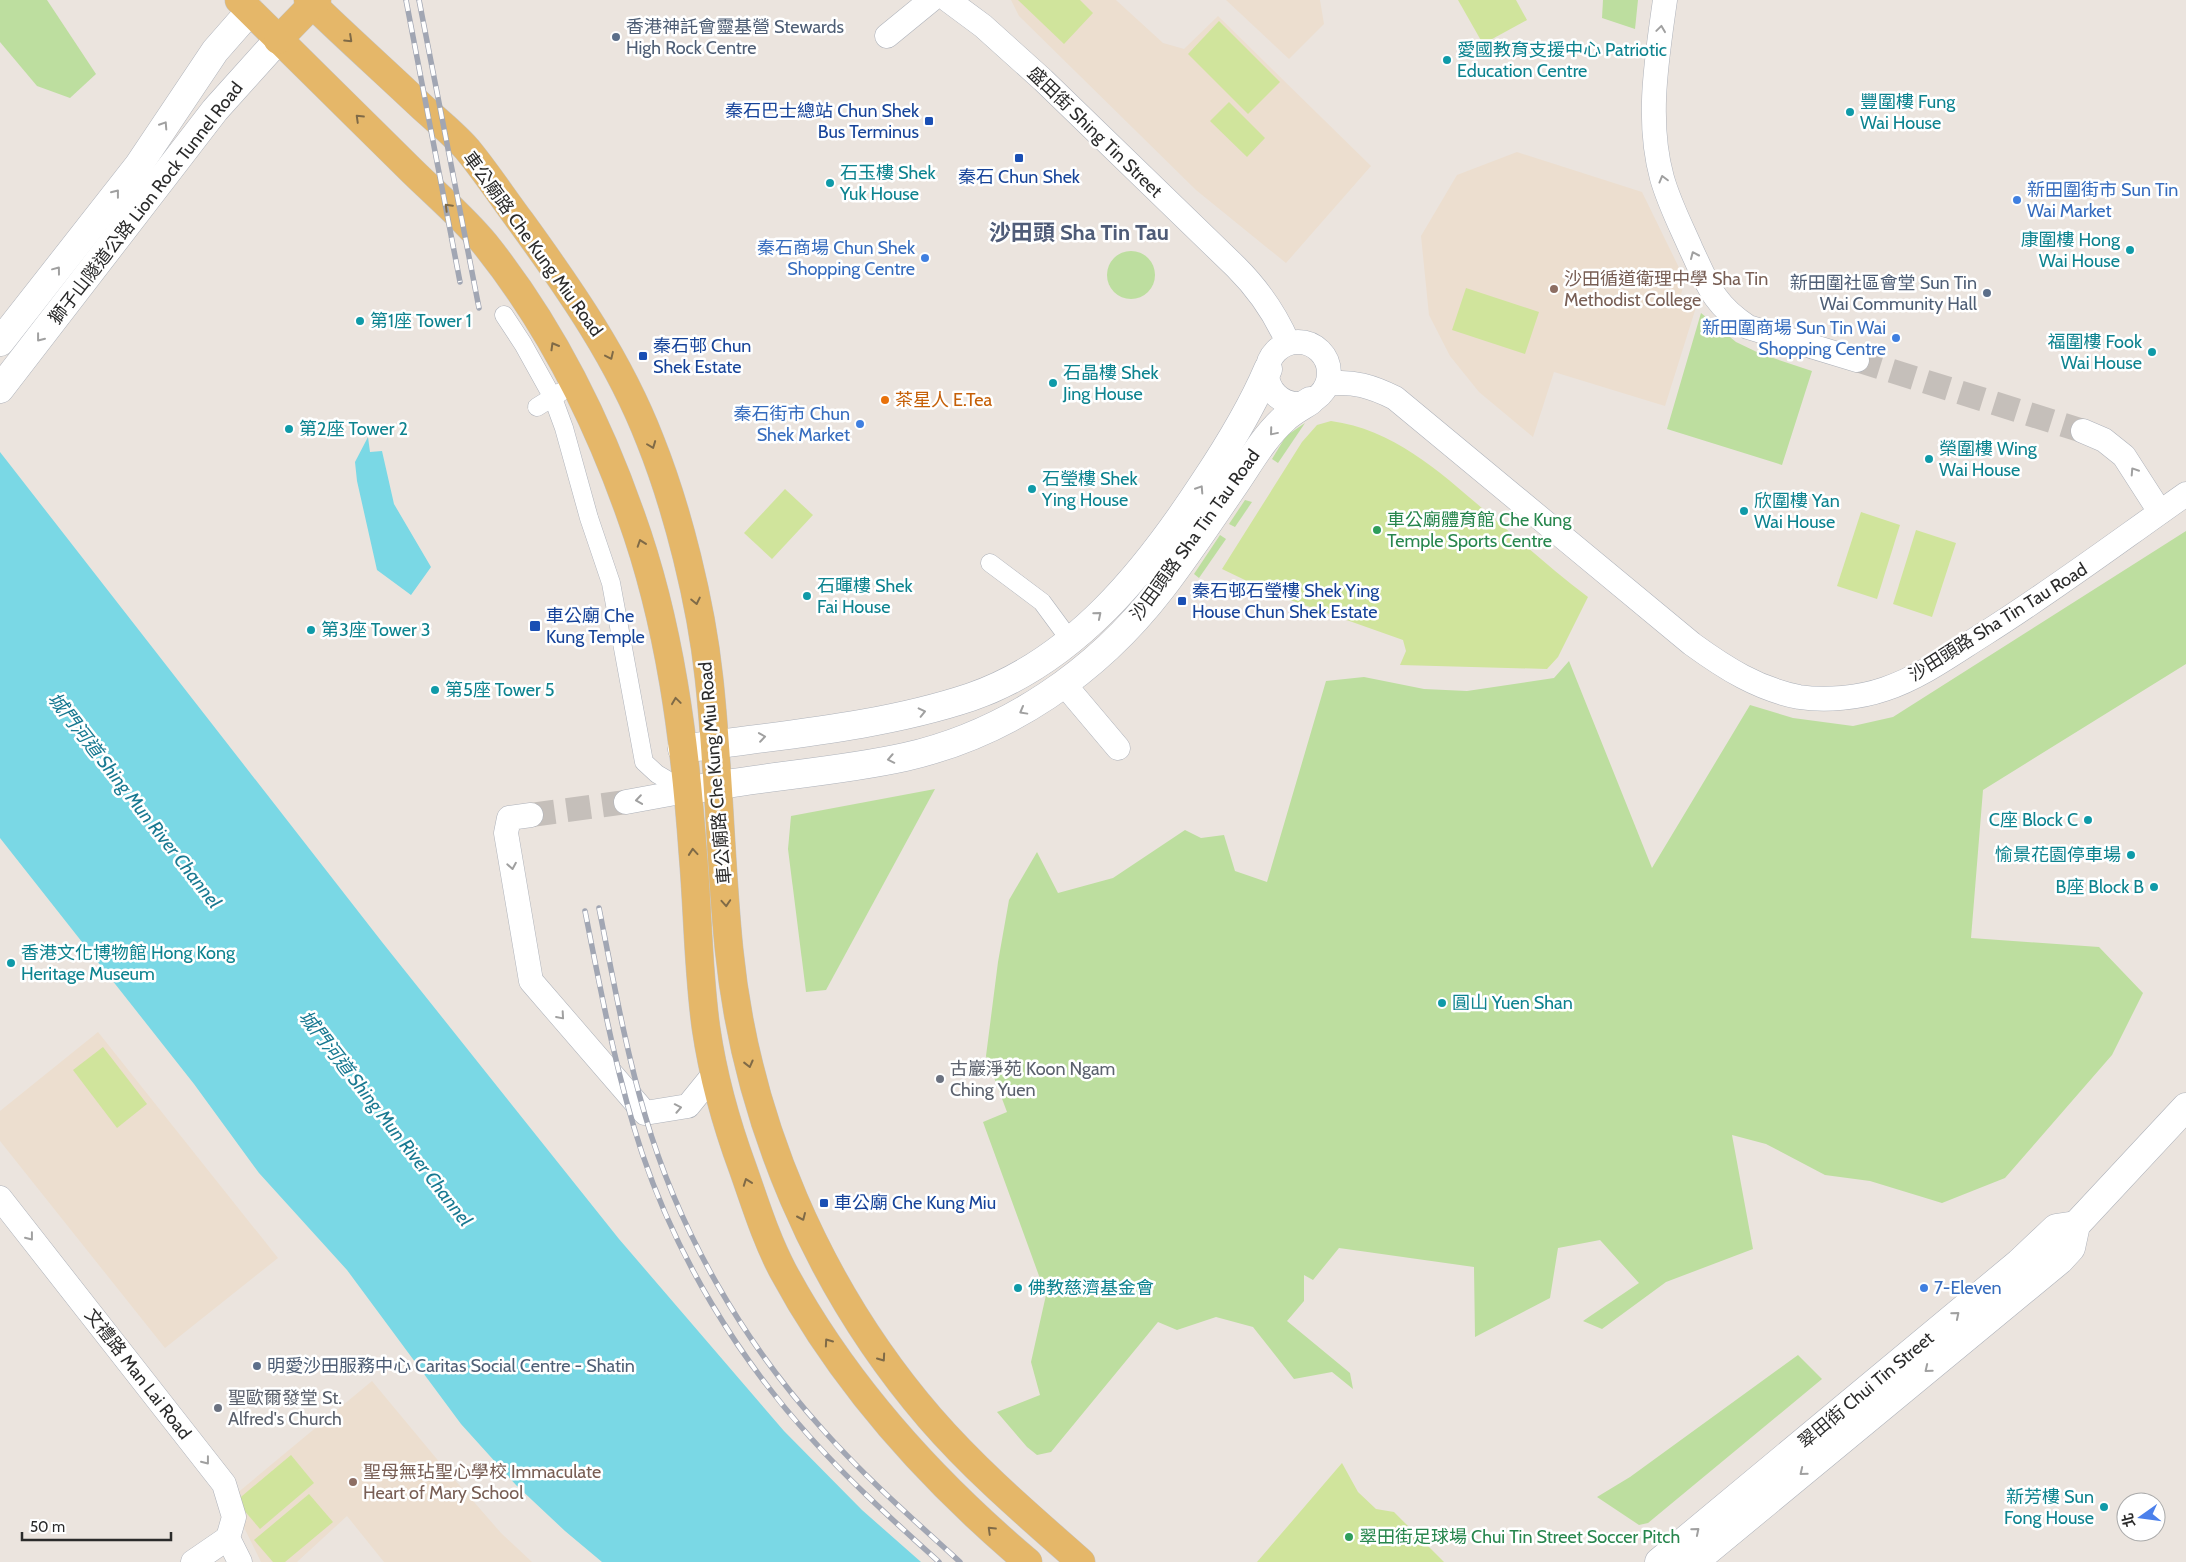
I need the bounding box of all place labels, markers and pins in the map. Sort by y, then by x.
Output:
place label: 香港神託會靈基營 Stewards High Rock Centre [626,16,844,59]
marker: 香港神託會靈基營 Stewards High Rock Centre [610,31,622,43]
place label: 愛國教育支援中心 Patriotic Education Centre [1457,39,1667,82]
marker: 愛國教育支援中心 Patriotic Education Centre [1441,54,1453,66]
place label: 豐圍樓 Fung Wai House [1860,91,1956,134]
place label: 秦石巴士總站 Chun Shek Bus Terminus [725,100,920,143]
marker: 豐圍樓 Fung Wai House [1844,106,1856,118]
marker: 秦石巴士總站 Chun Shek Bus Terminus [923,115,935,127]
marker: 秦石 Chun Shek [1013,152,1025,164]
place label: 石玉樓 Shek Yuk House [839,162,936,205]
place label: 秦石 Chun Shek [958,166,1081,188]
marker: 石玉樓 Shek Yuk House [824,177,836,189]
place label: 新田圍街市 Sun Tin Wai Market [2027,179,2178,222]
marker: 新田圍街市 Sun Tin Wai Market [2011,194,2023,206]
place label: 康圍樓 Hong Wai House [2021,229,2121,272]
place label: 秦石商場 Chun Shek Shopping Centre [757,237,916,280]
marker: 康圍樓 Hong Wai House [2124,244,2136,256]
marker: 秦石商場 Chun Shek Shopping Centre [919,252,931,264]
place label: 沙田循道衛理中學 Sha Tin Methodist College [1564,268,1768,311]
place label: 新田圍社區會堂 Sun Tin Wai Community Hall [1790,272,1978,315]
marker: 沙田循道衛理中學 Sha Tin Methodist College [1548,283,1560,295]
marker: 新田圍社區會堂 Sun Tin Wai Community Hall [1981,287,1993,299]
place label: 第1座 Tower 1 [370,310,472,332]
marker: 第1座 Tower 1 [354,315,366,327]
place label: 新田圍商場 Sun Tin Wai Shopping Centre [1702,317,1886,360]
place label: 福圍樓 Fook Wai House [2047,331,2143,374]
marker: 新田圍商場 Sun Tin Wai Shopping Centre [1890,332,1902,344]
place label: 秦石邨 Chun Shek Estate [653,335,751,378]
marker: 福圍樓 Fook Wai House [2146,346,2158,358]
marker: 秦石邨 Chun Shek Estate [637,350,649,362]
place label: 石晶樓 Shek Jing House [1062,362,1159,405]
marker: 石晶樓 Shek Jing House [1047,377,1059,389]
place label: 茶星人 E.Tea [895,389,992,411]
marker: 茶星人 E.Tea [879,394,891,406]
place label: 秦石街市 Chun Shek Market [734,403,850,446]
place label: 第2座 Tower 2 [299,418,408,440]
marker: 秦石街市 Chun Shek Market [854,418,866,430]
marker: 第2座 Tower 2 [283,423,295,435]
place label: 榮圍樓 Wing Wai House [1939,438,2038,481]
marker: 榮圍樓 Wing Wai House [1923,453,1935,465]
place label: 石瑩樓 Shek Ying House [1041,468,1138,511]
marker: 石瑩樓 Shek Ying House [1026,483,1038,495]
place label: 欣圍樓 Yan Wai House [1754,490,1840,533]
marker: 欣圍樓 Yan Wai House [1738,505,1750,517]
place label: 車公廟體育館 Che Kung Temple Sports Centre [1387,509,1572,552]
marker: 車公廟體育館 Che Kung Temple Sports Centre [1371,524,1383,536]
place label: 石暉樓 Shek Fai House [817,575,913,618]
place label: 秦石邨石瑩樓 Shek Ying House Chun Shek Estate [1192,580,1380,623]
marker: 石暉樓 Shek Fai House [801,590,813,602]
marker: 秦石邨石瑩樓 Shek Ying House Chun Shek Estate [1176,595,1188,607]
place label: 車公廟 Che Kung Temple [546,605,645,648]
place label: 第3座 Tower 3 [321,619,430,641]
marker: 車公廟 Che Kung Temple [528,619,542,633]
marker: 第3座 Tower 3 [305,624,317,636]
place label: 第5座 Tower 5 [445,679,554,701]
marker: 第5座 Tower 5 [429,684,441,696]
place label: C座 Block C [1989,809,2078,831]
marker: C座 Block C [2082,814,2094,826]
place label: 愉景花園停車場 [1995,844,2121,866]
marker: 愉景花園停車場 [2125,849,2137,861]
place label: B座 Block B [2055,876,2144,898]
marker: B座 Block B [2148,881,2160,893]
place label: 香港文化博物館 Hong Kong Heritage Museum [21,942,236,985]
marker: 香港文化博物館 Hong Kong Heritage Museum [5,957,17,969]
place label: 圓山 Yuen Shan [1452,992,1573,1014]
marker: 圓山 Yuen Shan [1436,997,1448,1009]
place label: 古巖淨苑 Koon Ngam Ching Yuen [950,1058,1115,1101]
marker: 古巖淨苑 Koon Ngam Ching Yuen [934,1073,946,1085]
place label: 車公廟 Che Kung Miu [834,1192,996,1214]
marker: 車公廟 Che Kung Miu [818,1197,830,1209]
place label: 佛教慈濟基金會 [1028,1277,1154,1299]
place label: 7-Eleven [1934,1277,2002,1299]
marker: 佛教慈濟基金會 [1012,1282,1024,1294]
marker: 7-Eleven [1918,1282,1930,1294]
place label: 明愛沙田服務中心 Caritas Social Centre - Shatin [267,1355,635,1377]
marker: 明愛沙田服務中心 Caritas Social Centre - Shatin [251,1360,263,1372]
place label: 聖歐爾發堂 St. Alfred's Church [228,1387,342,1430]
marker: 聖歐爾發堂 St. Alfred's Church [212,1402,224,1414]
place label: 聖母無玷聖心學校 Immaculate Heart of Mary School [363,1461,601,1504]
marker: 聖母無玷聖心學校 Immaculate Heart of Mary School [347,1476,359,1488]
place label: 新芳樓 Sun Fong House [2004,1486,2094,1529]
marker: 新芳樓 Sun Fong House [2098,1501,2110,1513]
place label: 翠田街足球場 Chui Tin Street Soccer Pitch [1359,1526,1680,1548]
marker: 翠田街足球場 Chui Tin Street Soccer Pitch [1343,1531,1355,1543]

